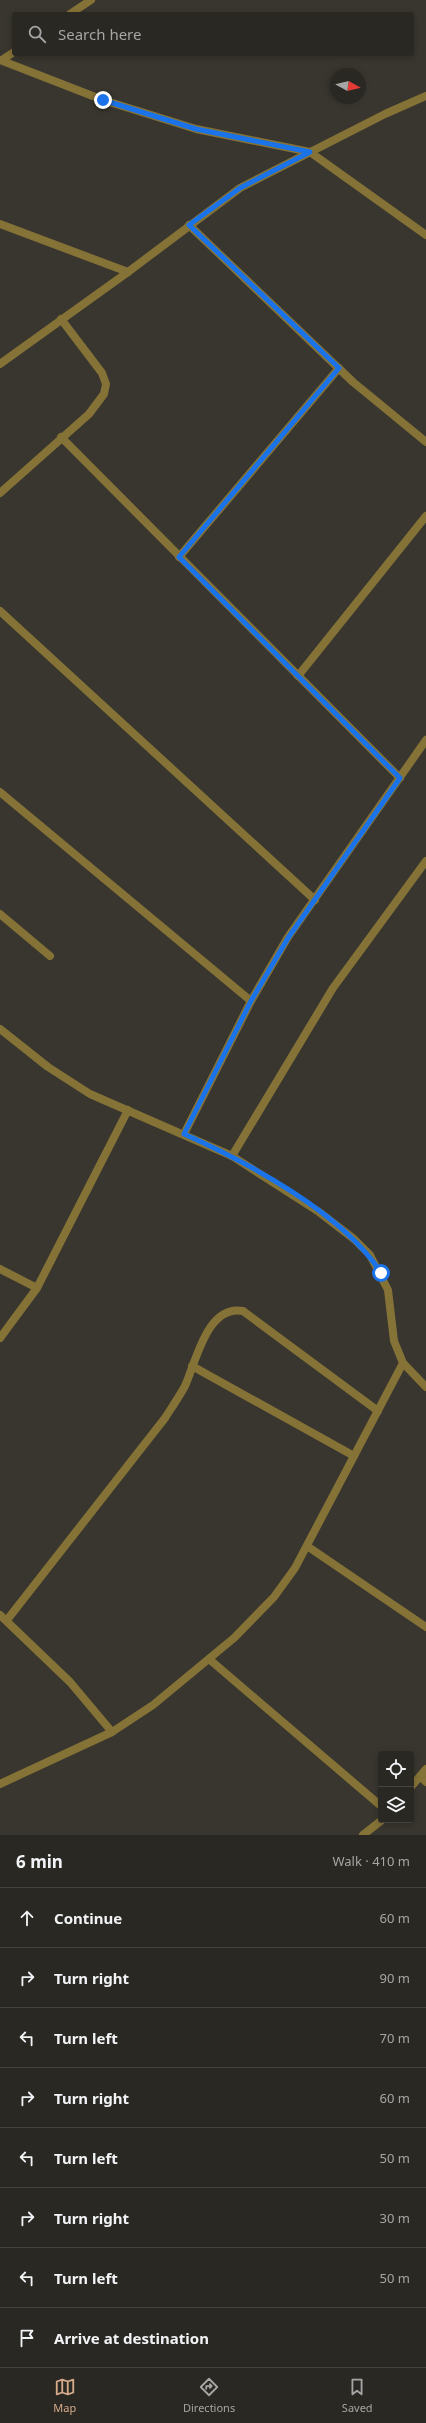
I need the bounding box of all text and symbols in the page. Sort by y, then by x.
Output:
search box [12,12,414,56]
icon: search [26,23,48,45]
text: Search here [58,24,141,44]
north arrow [330,68,366,104]
route end [94,91,112,109]
route start [372,1264,390,1282]
map controls [378,1751,414,1823]
button: locate [378,1751,414,1787]
button: layers [378,1787,414,1823]
text: 6 min [16,1850,63,1873]
text: Walk · 410 m [332,1852,410,1870]
icon: ahead [16,1907,38,1929]
text: Continue [54,1908,122,1928]
text: 60 m [380,1909,410,1927]
icon: right [16,1967,38,1989]
text: Turn right [54,1968,129,1988]
text: 90 m [380,1969,410,1987]
icon: left [16,2027,38,2049]
text: Turn left [54,2028,118,2048]
text: 70 m [380,2029,410,2047]
icon: right [16,2087,38,2109]
text: Turn right [54,2088,129,2108]
text: 60 m [380,2089,410,2107]
icon: left [16,2147,38,2169]
text: Turn left [54,2148,118,2168]
text: 50 m [380,2149,410,2167]
icon: right [16,2207,38,2229]
text: Turn right [54,2208,129,2228]
text: 30 m [380,2209,410,2227]
icon: left [16,2267,38,2289]
text: Turn left [54,2268,118,2288]
text: 50 m [380,2269,410,2287]
icon: arrive [16,2327,38,2349]
text: Arrive at destination [54,2328,209,2348]
tab: Map [53,2376,76,2415]
tab: Directions [183,2376,235,2415]
tab: Saved [342,2376,373,2415]

